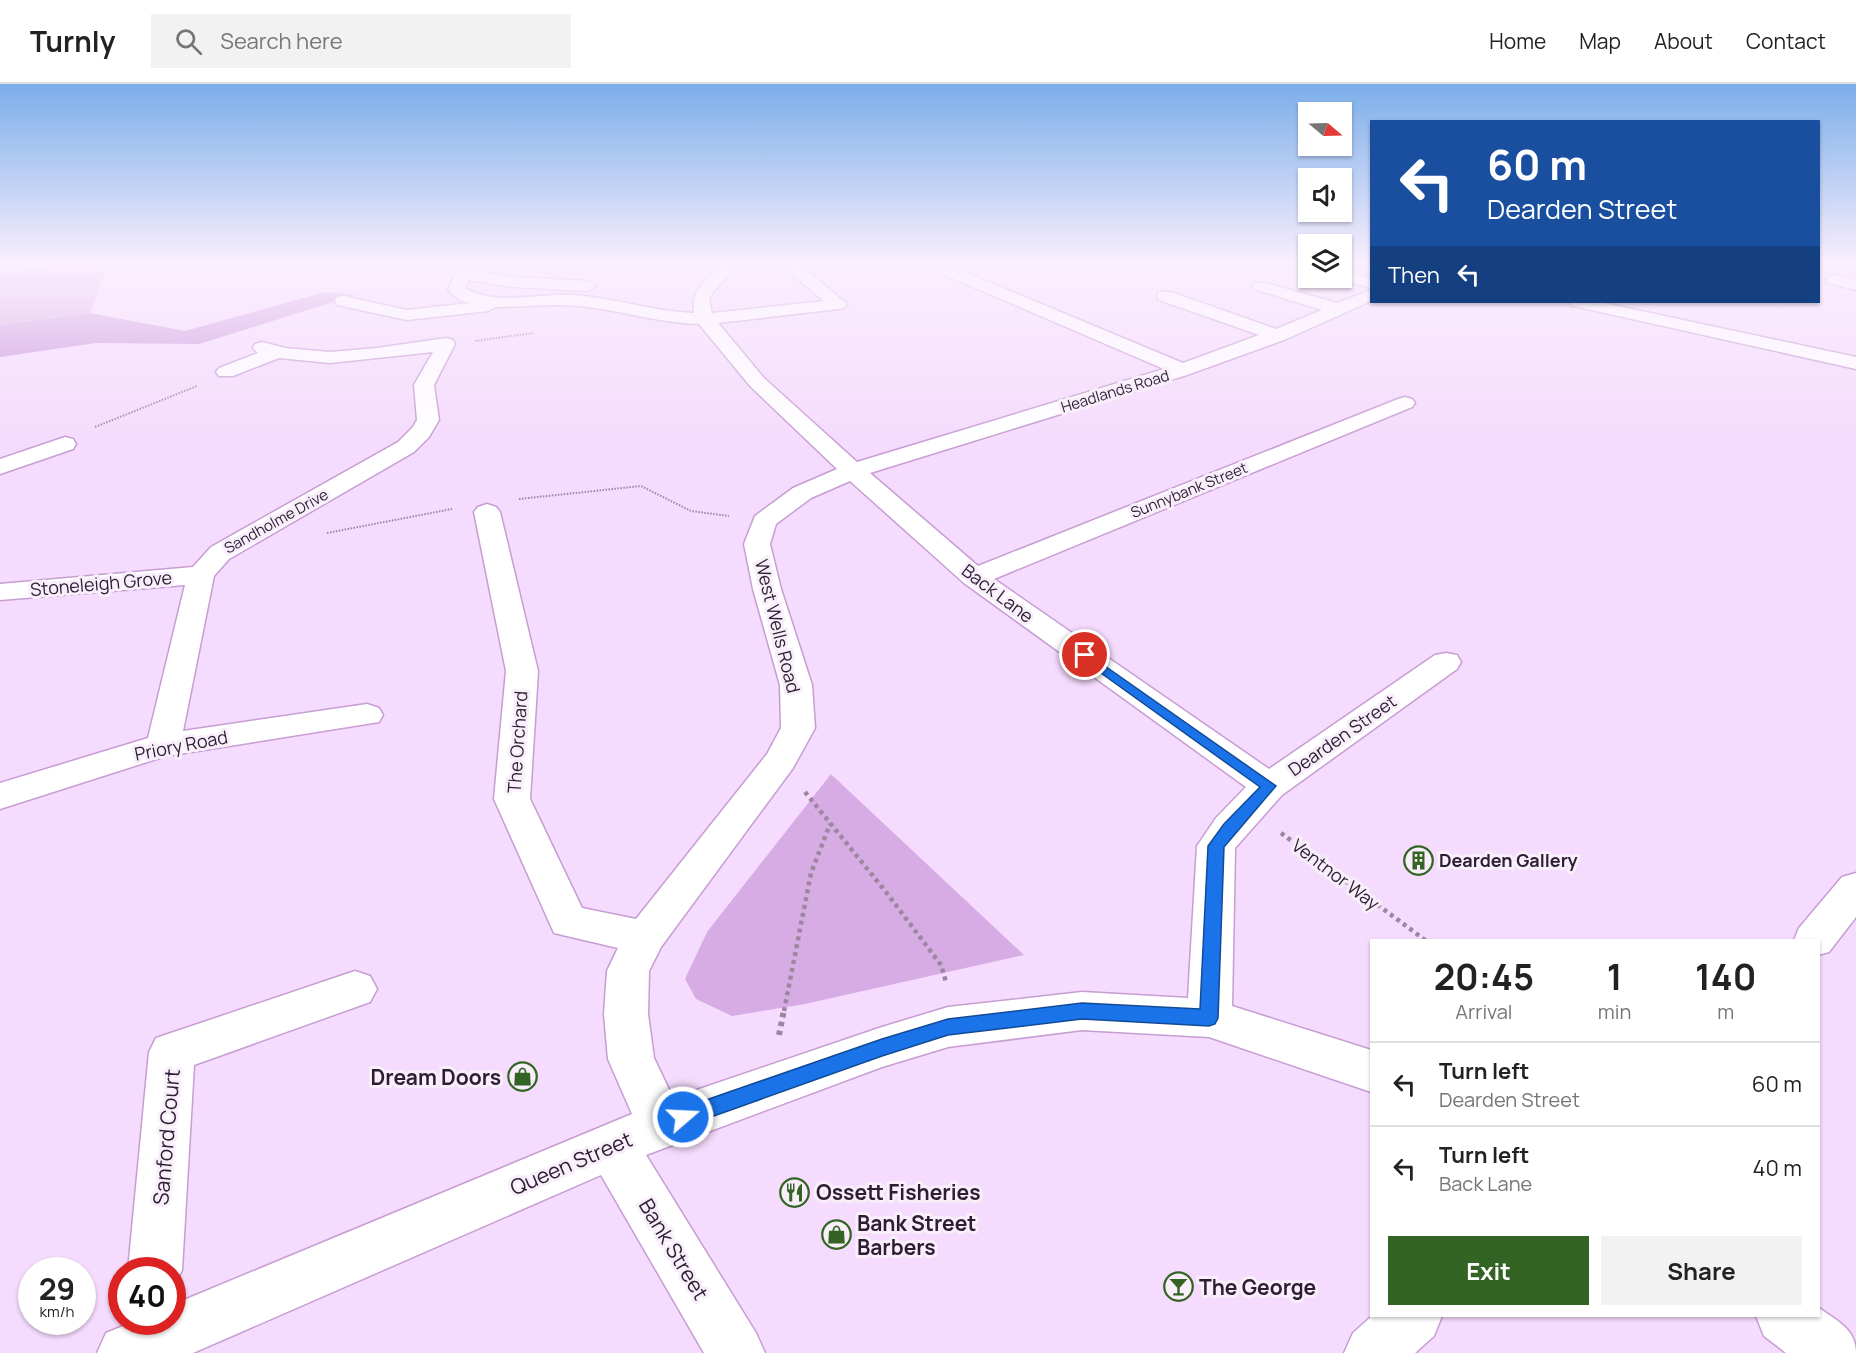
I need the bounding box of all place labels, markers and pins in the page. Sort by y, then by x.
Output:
pin [1059,629,1110,680]
building icon: Dearden Gallery [1402,844,1434,876]
place label: Dearden Gallery [1439,848,1578,872]
shop icon: Dream Doors [506,1061,538,1093]
place label: Dream Doors [371,1063,501,1091]
restaurant icon: Ossett Fisheries [779,1176,811,1208]
place label: Ossett Fisheries [816,1178,981,1206]
place label: Bank Street Barbers [857,1209,976,1261]
shop icon: Bank Street Barbers [820,1219,852,1251]
bar icon: The George [1162,1271,1194,1303]
place label: The George [1199,1273,1316,1301]

